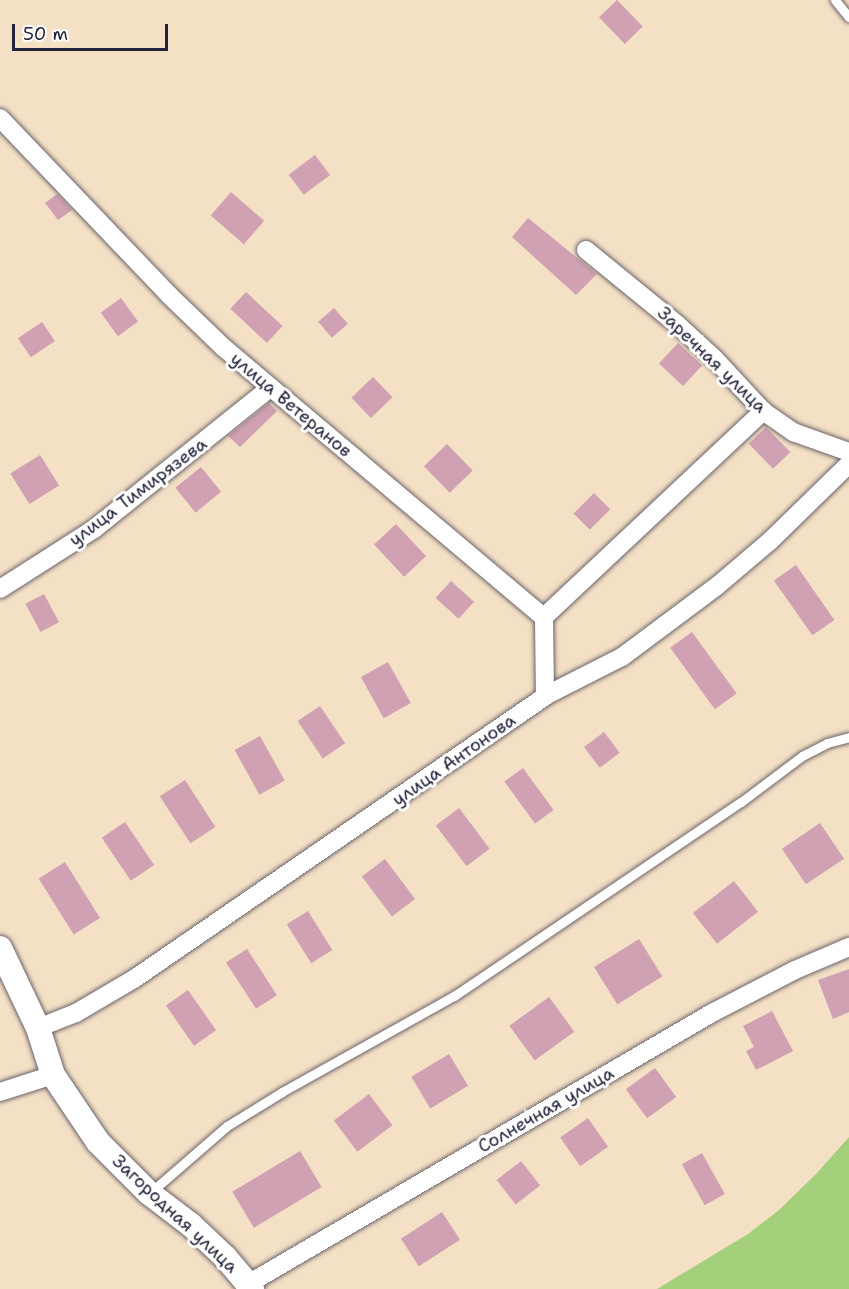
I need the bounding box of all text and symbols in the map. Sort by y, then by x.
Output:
scale bar [15,12,171,50]
text: 50 m [23,22,68,46]
street label: Заречная улица [653,302,771,418]
street label: улица Ветеранов [226,348,356,462]
street label: улица Тимирязева [65,433,211,551]
street label: улица Антонова [388,709,520,811]
street label: Солнечная улица [474,1062,618,1158]
street label: Загородная улица [108,1150,242,1278]

